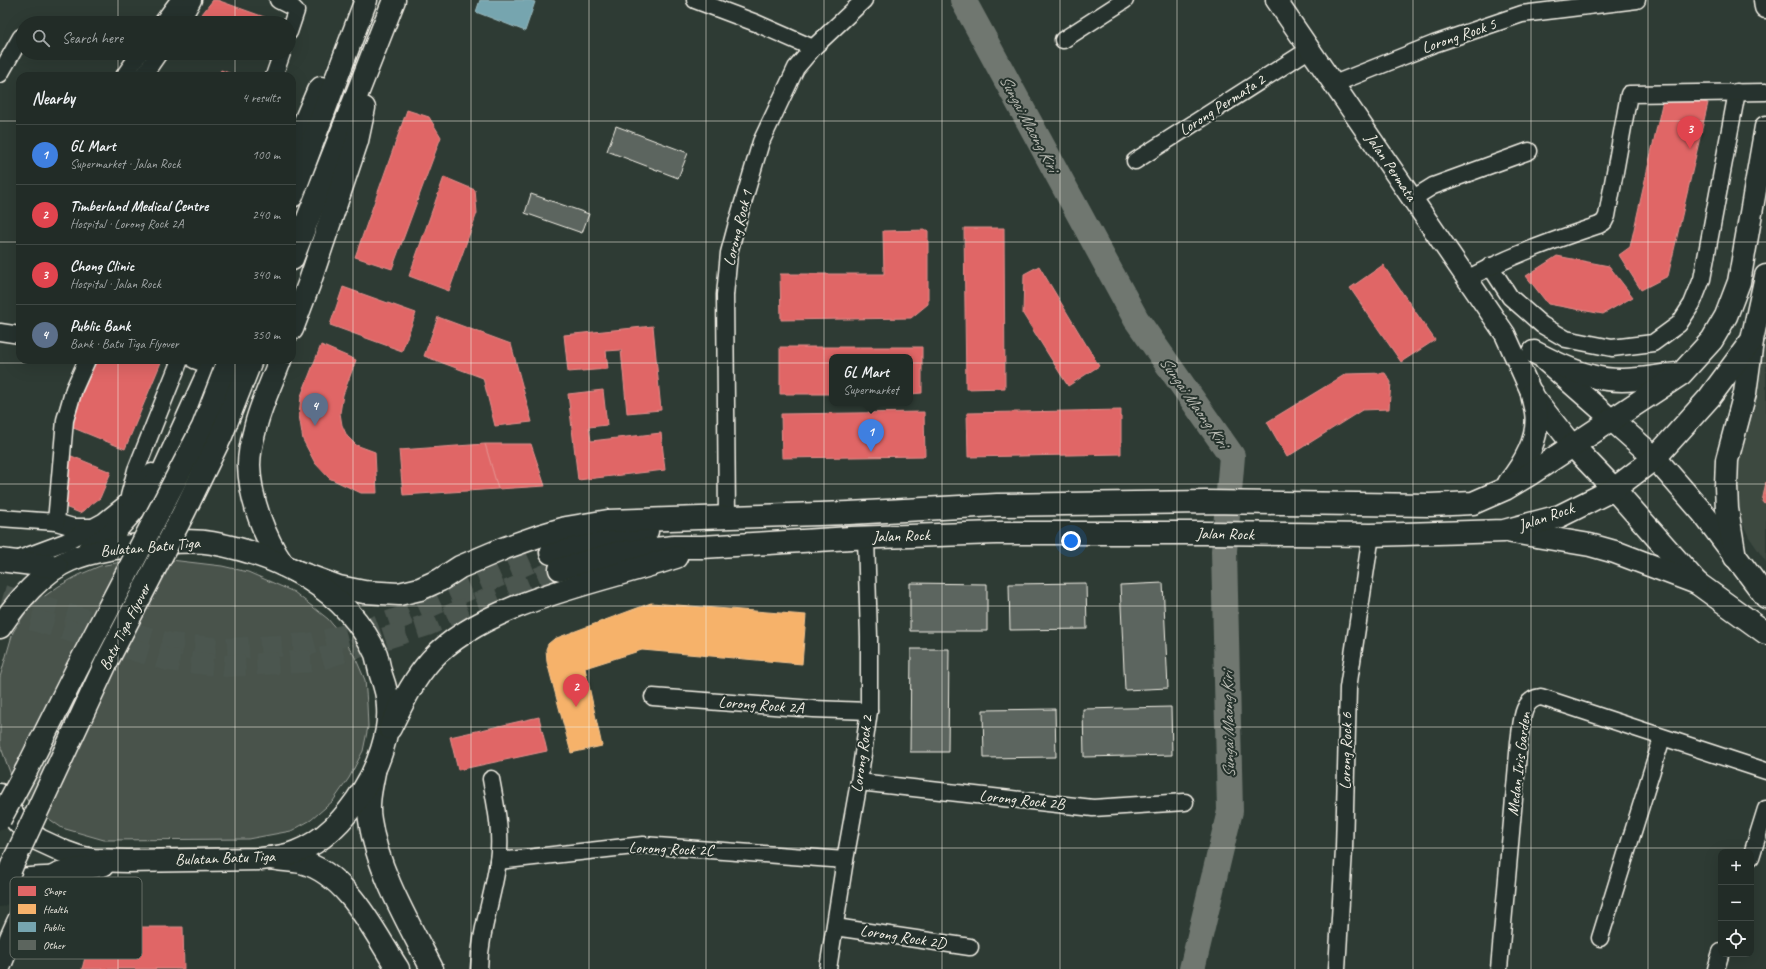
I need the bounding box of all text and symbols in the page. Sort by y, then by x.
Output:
street label: Lorong Rock 5 [1419,14,1500,58]
search box [16,16,296,60]
icon: search [30,27,52,49]
text: Search here [62,29,123,48]
street label: Lorong Permata 2 [1175,69,1270,140]
water label: Sungai Maong Kiri [995,71,1065,179]
text: Nearby [32,88,75,109]
text: 4 results [242,90,280,106]
pin: 3 [1677,116,1703,149]
street label: Jalan Permata [1360,128,1422,206]
text: GL Mart [70,137,115,156]
text: 1 [42,147,48,163]
text: 100 m [252,147,280,163]
text: Supermarket · Jalan Rock [70,156,181,172]
street label: Lorong Rock 1 [719,187,757,268]
text: Timberland Medical Centre [70,197,208,216]
text: 2 [42,207,48,223]
text: 240 m [252,207,280,223]
text: Hospital · Lorong Rock 2A [70,216,184,232]
text: Chong Clinic [70,257,134,276]
text: 3 [42,267,48,283]
text: 340 m [252,267,280,283]
text: Hospital · Jalan Rock [70,276,161,292]
text: Public Bank [70,317,130,336]
text: 4 [42,327,48,343]
text: 350 m [252,327,280,343]
text: Bank · Batu Tiga Flyover [70,336,179,352]
water label: Sungai Maong Kiri [1155,352,1236,456]
popup [829,354,913,406]
text: GL Mart [843,363,889,382]
text: Supermarket [843,382,899,398]
pin: 4 [302,393,328,426]
pin: 1 [858,419,884,452]
street label: Jalan Rock [1515,498,1577,536]
street label: Jalan Rock [1195,523,1255,545]
street label: Jalan Rock [871,525,931,547]
your location [1061,531,1081,551]
street label: Bulatan Batu Tiga [99,533,202,561]
street label: Batu Tiga Flyover [95,579,156,674]
water label: Sungai Maong Kiri [1216,667,1239,778]
pin: 2 [563,674,589,707]
street label: Lorong Rock 2A [718,692,805,718]
street label: Medan Iris Garden [1503,710,1535,817]
street label: Lorong Rock 6 [1335,711,1357,790]
street label: Lorong Rock 2 [847,713,878,794]
street label: Lorong Rock 2B [978,786,1067,815]
street label: Lorong Rock 2C [628,838,715,861]
street label: Bulatan Batu Tiga [175,846,276,870]
map controls [1718,849,1754,957]
button: + [1718,849,1754,885]
legend [10,877,142,959]
text: Shops [43,884,67,898]
button: − [1718,885,1754,921]
text: Health [43,902,69,916]
text: Public [43,920,65,934]
street label: Lorong Rock 2D [859,920,949,954]
button: locate [1718,921,1754,957]
text: Other [43,938,66,952]

